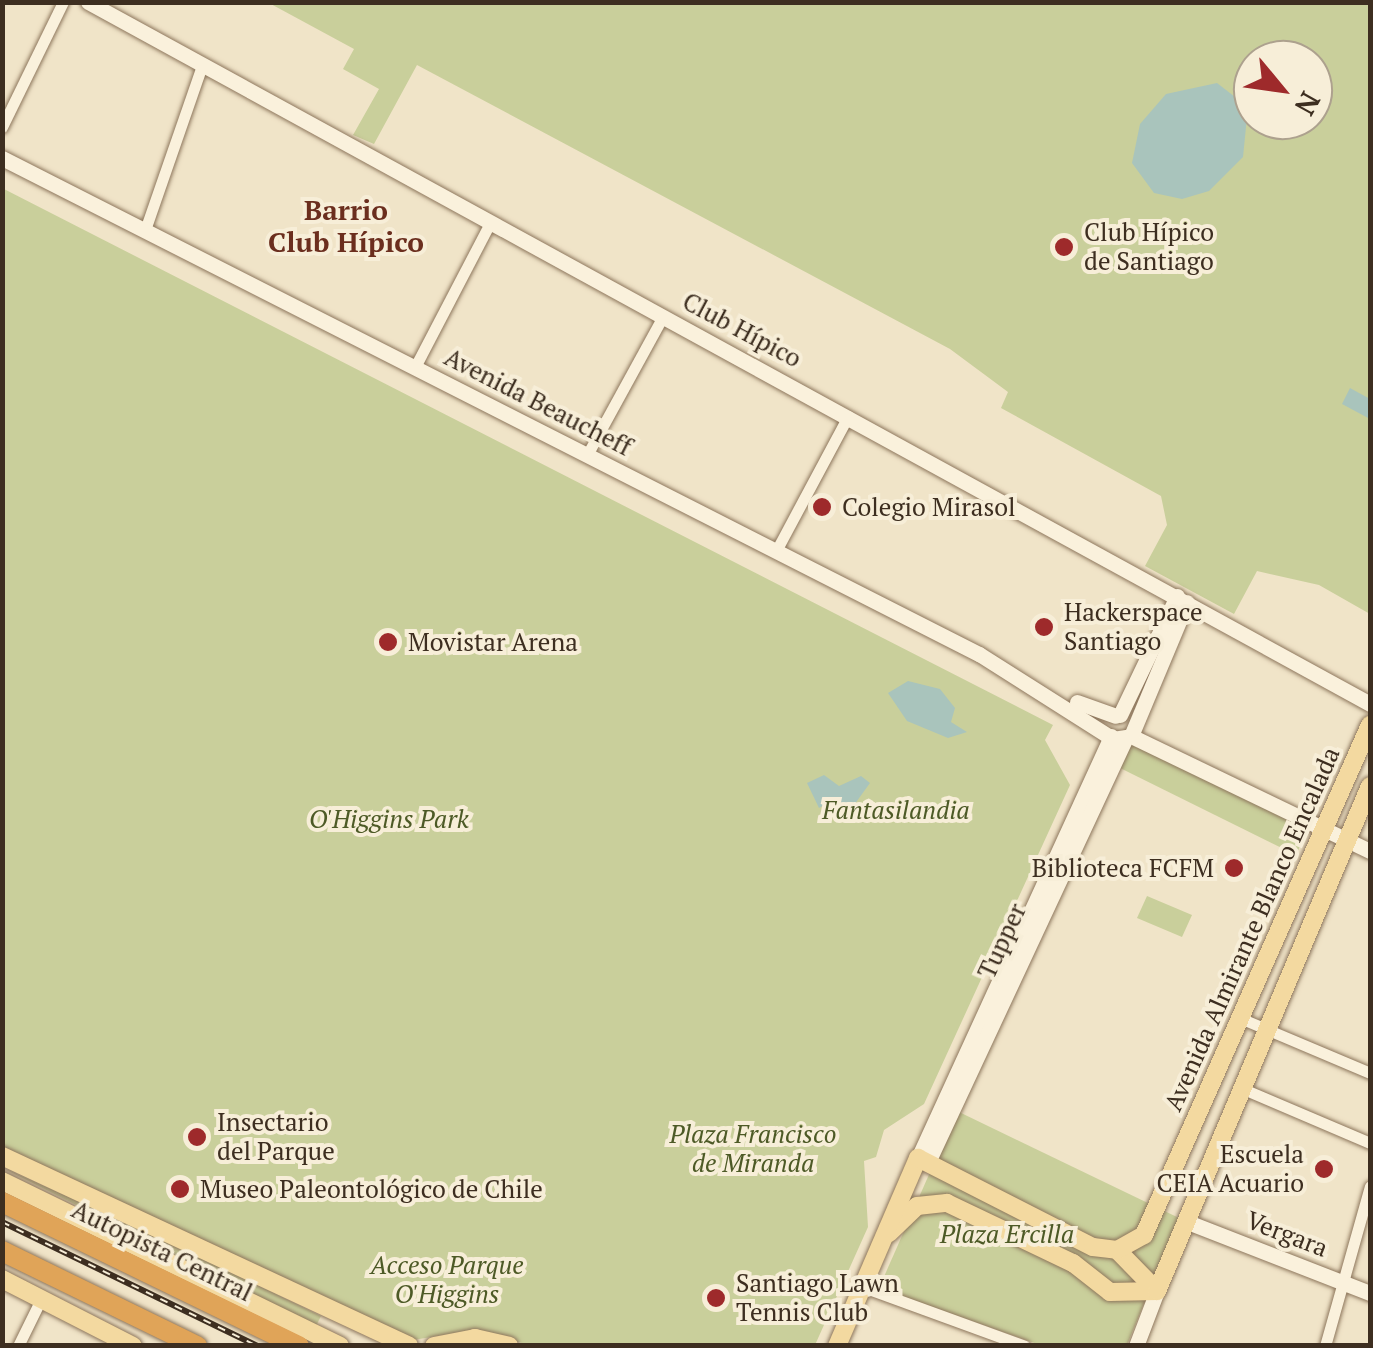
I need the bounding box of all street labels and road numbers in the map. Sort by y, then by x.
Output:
street label: Club Hípico [678,286,806,374]
street label: Avenida Beaucheff [439,342,637,462]
street label: Avenida Almirante Blanco Encalada [1158,742,1346,1116]
street label: Tupper [972,899,1032,983]
street label: Autopista Central [67,1194,257,1308]
street label: Vergara [1242,1205,1332,1263]

